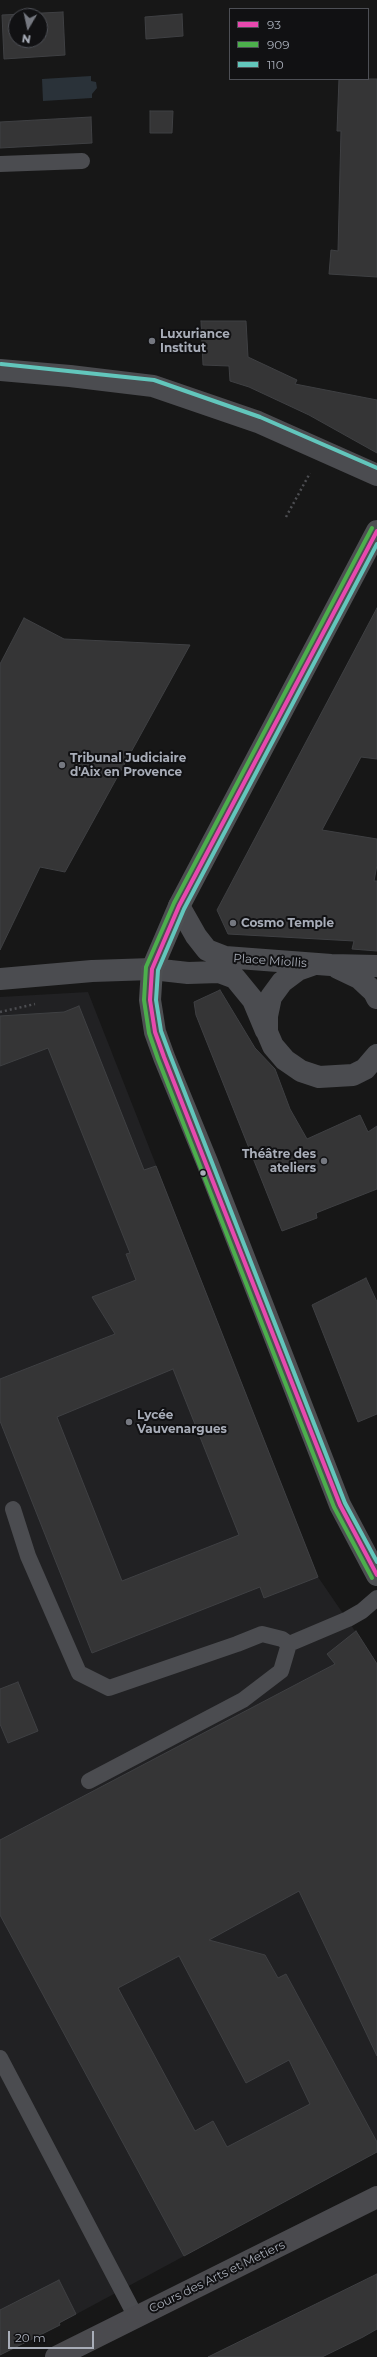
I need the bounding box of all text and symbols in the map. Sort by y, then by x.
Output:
north arrow [8,8,48,48]
legend [229,8,369,80]
text: 93 [267,17,281,32]
text: N [21,31,32,46]
text: 909 [267,37,290,52]
text: 110 [267,57,284,72]
place label: Luxuriance Institut [160,327,230,355]
marker: Luxuriance Institut [147,336,157,346]
place label: Tribunal Judiciaire d'Aix en Provence [70,751,186,779]
marker: Tribunal Judiciaire d'Aix en Provence [57,760,67,770]
place label: Cosmo Temple [241,916,334,930]
marker: Cosmo Temple [228,918,238,928]
street label: Place Miollis [233,951,307,971]
place label: Théâtre des ateliers [242,1147,316,1175]
marker: Théâtre des ateliers [319,1156,329,1166]
unlabelled marker [198,1168,208,1178]
place label: Lycée Vauvenargues [137,1408,227,1436]
marker: Lycée Vauvenargues [124,1417,134,1427]
street label: Cours des Arts et Metiers [147,2238,287,2316]
scale bar [10,2323,96,2349]
text: 20 m [15,2330,46,2345]

